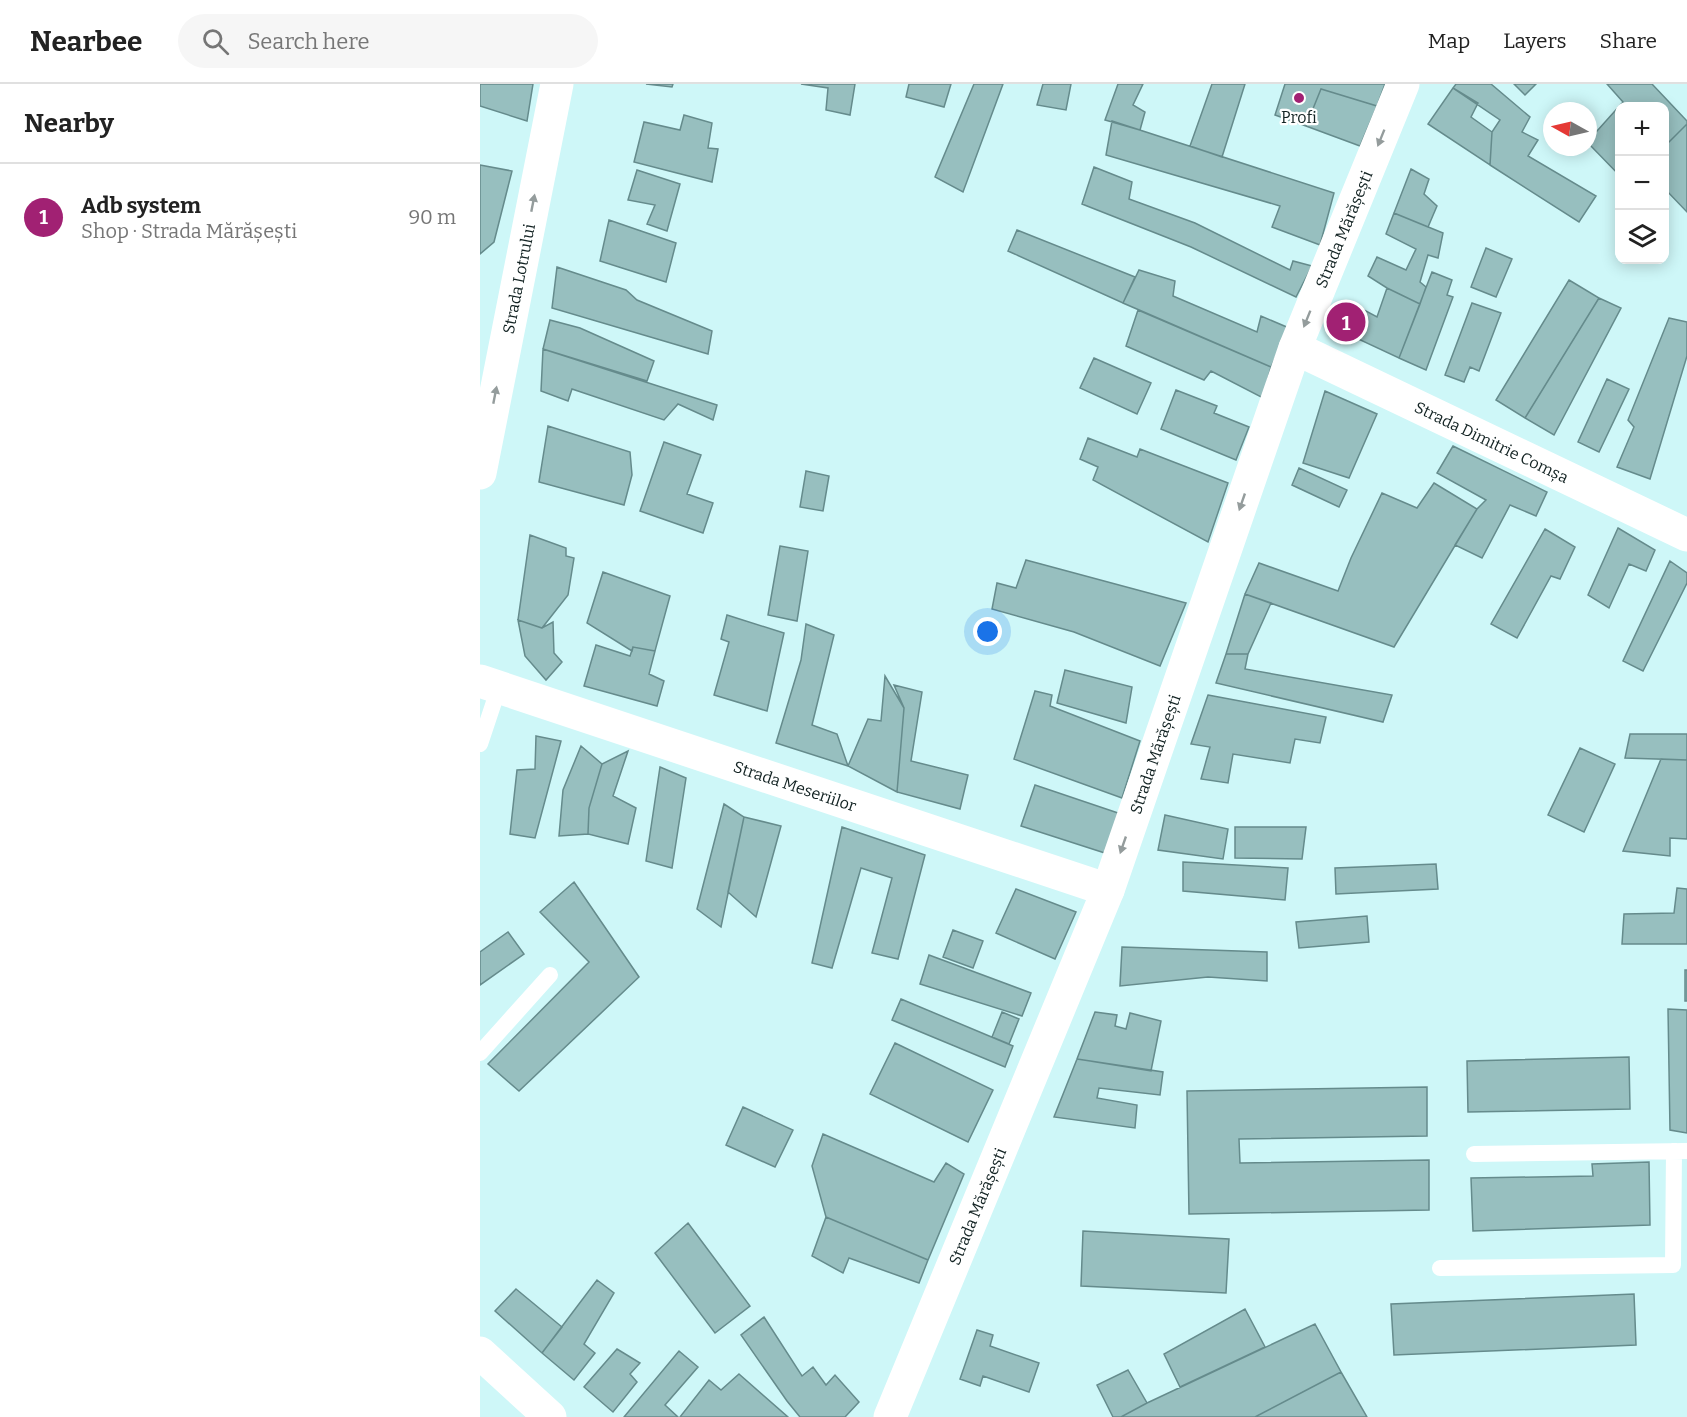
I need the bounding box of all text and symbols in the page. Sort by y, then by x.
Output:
search box [178,14,598,68]
text: Nearbee [30,25,142,58]
icon: search [199,25,232,58]
text: Search here [247,28,370,55]
text: Map [1428,28,1470,54]
text: Layers [1503,28,1567,54]
text: Share [1600,28,1657,54]
marker: Profi [1292,91,1306,105]
north arrow [1543,102,1597,156]
map controls [1615,102,1669,264]
button: + [1615,102,1669,156]
text: Nearby [24,108,114,139]
place label: Profi [1281,108,1317,127]
one-way arrow [1376,129,1385,147]
button: − [1615,156,1669,210]
street label: Strada Mărășești [1312,168,1377,291]
text: Adb system [81,192,201,219]
one-way arrow [529,194,538,213]
text: 1 [39,205,48,229]
text: 90 m [408,205,456,229]
button: layers [1615,210,1669,264]
text: Shop · Strada Mărășești [81,219,297,243]
street label: Strada Lotrului [499,222,539,335]
pin: 1 [1326,300,1366,344]
one-way arrow [1302,310,1312,328]
one-way arrow [491,385,500,404]
street label: Strada Dimitrie Comșa [1412,398,1572,487]
one-way arrow [1236,493,1246,511]
your location [973,617,1002,646]
street label: Strada Mărășești [1126,692,1185,816]
street label: Strada Meseriilor [731,757,859,816]
one-way arrow [1118,836,1128,854]
street label: Strada Mărășești [945,1145,1010,1268]

